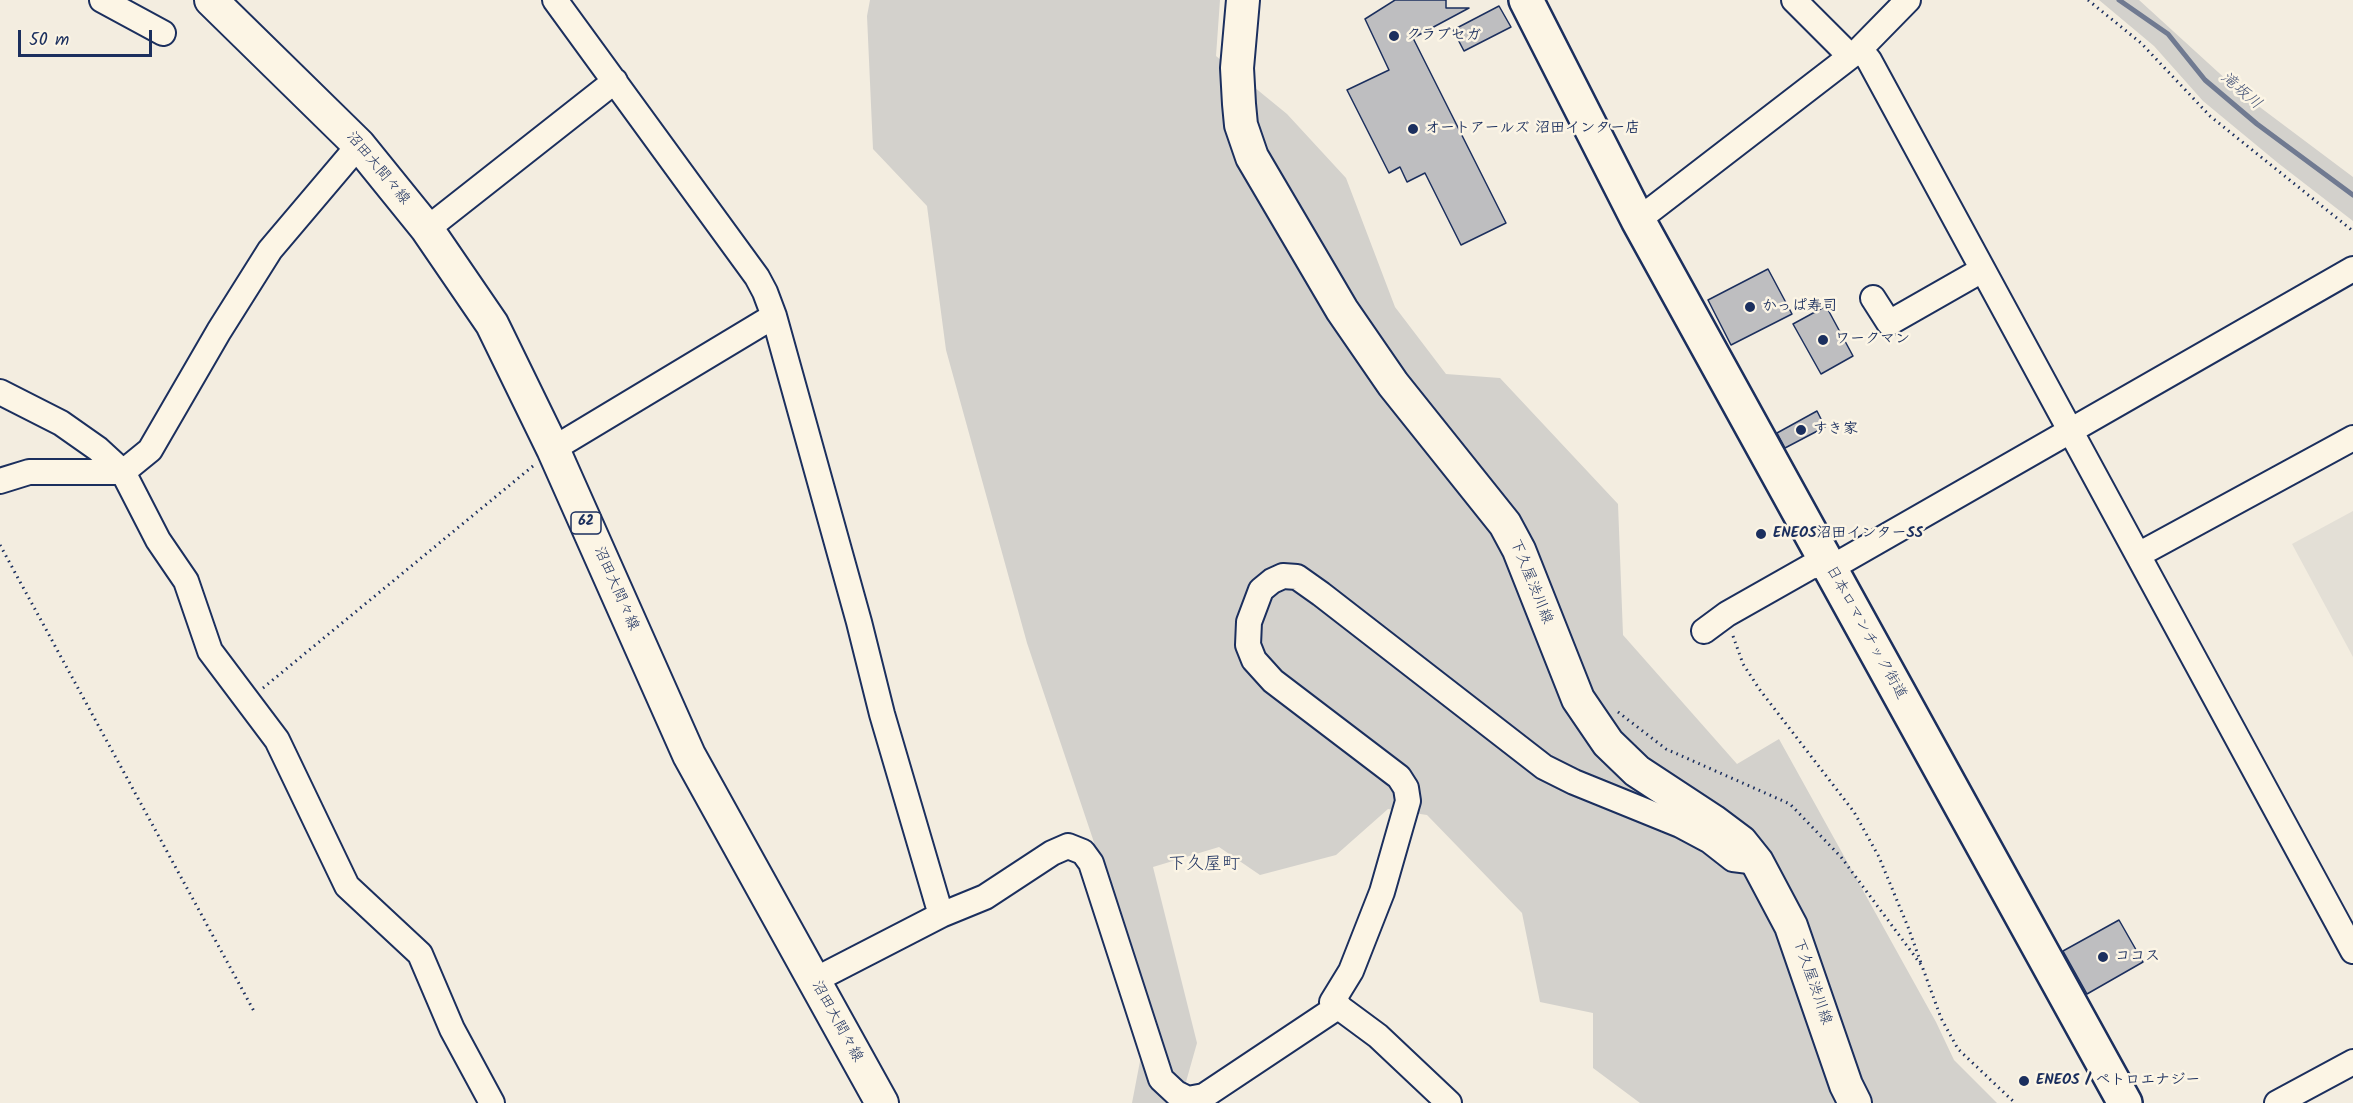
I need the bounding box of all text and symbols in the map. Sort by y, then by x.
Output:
scale bar [21,18,154,56]
text: 50 m [29,26,69,55]
place label: クラブセガ [1406,27,1481,45]
marker: クラブセガ [1387,29,1401,43]
water label: 滝坂川 [2215,69,2265,115]
place label: オートアールズ 沼田インター店 [1425,120,1640,138]
marker: オートアールズ 沼田インター店 [1406,122,1420,136]
street label: 沼田大間々線 [341,129,413,209]
place label: かっぱ寿司 [1762,298,1837,316]
marker: かっぱ寿司 [1743,300,1757,314]
place label: ワークマン [1835,331,1910,349]
marker: ワークマン [1816,333,1830,347]
place label: すき家 [1813,421,1858,439]
marker: すき家 [1794,423,1808,437]
road number: 62 [571,512,601,534]
place label: ENEOS沼田インターSS [1773,525,1923,543]
marker: ENEOS沼田インターSS [1754,527,1768,541]
street label: 下久屋渋川線 [1505,537,1555,627]
street label: 沼田大間々線 [588,544,642,634]
street label: 日本ロマンチック街道 [1821,563,1909,703]
district label: 下久屋町 [1168,855,1240,877]
street label: 下久屋渋川線 [1788,937,1834,1027]
place label: ココス [2115,948,2160,966]
marker: ココス [2096,950,2110,964]
street label: 沼田大間々線 [806,978,866,1066]
place label: ENEOS / ペトロエナジー [2036,1072,2200,1090]
marker: ENEOS / ペトロエナジー [2017,1074,2031,1088]

